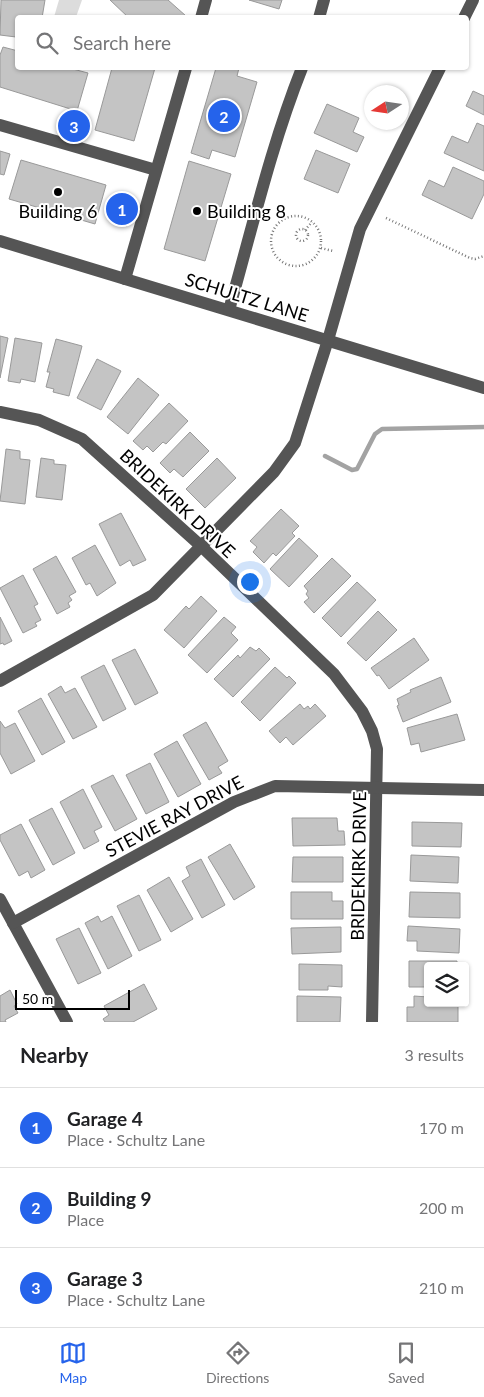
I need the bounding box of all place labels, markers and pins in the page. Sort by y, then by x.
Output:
pin: 2 [208,97,240,135]
pin: 3 [58,107,90,145]
marker: Building 6 [52,186,64,198]
pin: 1 [106,190,138,228]
place label: Building 6 [19,200,97,222]
place label: Building 8 [207,200,286,222]
marker: Building 8 [191,205,203,217]

